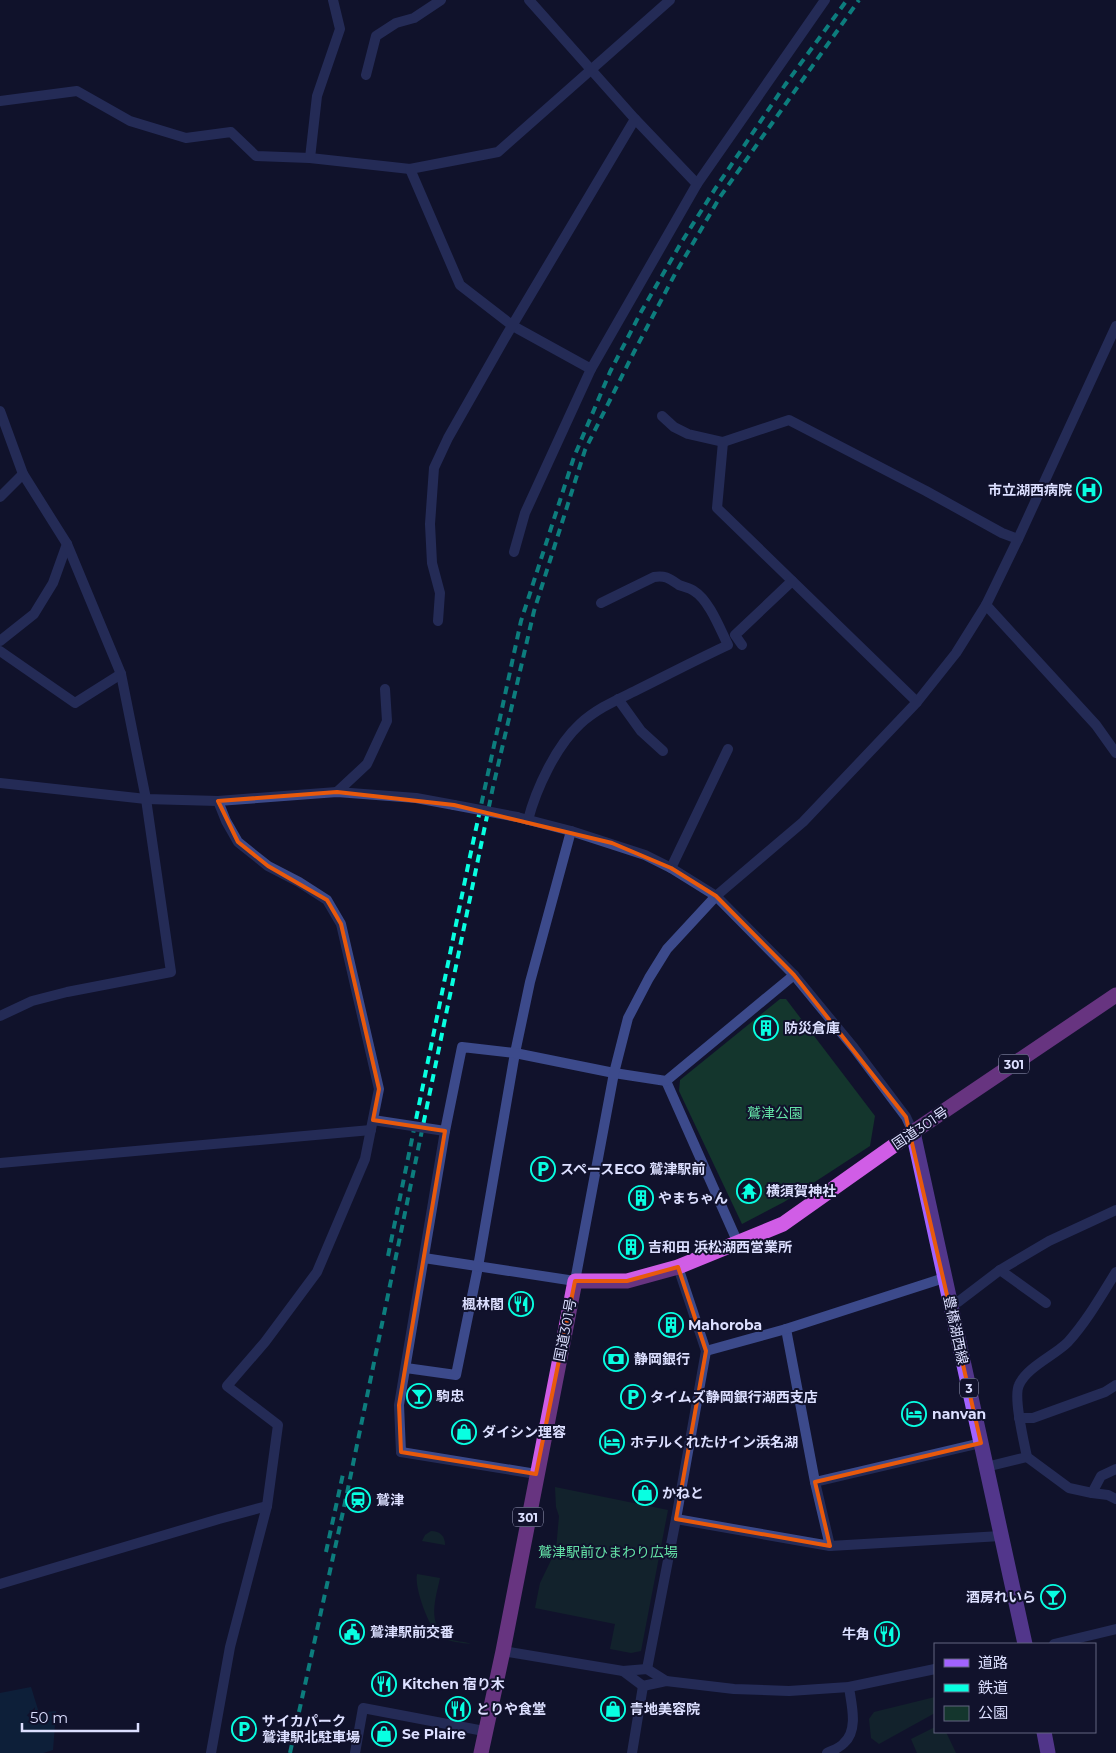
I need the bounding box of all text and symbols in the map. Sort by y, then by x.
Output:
hospital icon: 市立湖西病院 [1076,477,1102,503]
place label: 市立湖西病院 [988,481,1072,499]
building icon: 防災倉庫 [753,1015,779,1041]
place label: 防災倉庫 [784,1019,840,1037]
road number: 301 [999,1054,1029,1074]
street label: 国道301号 [888,1103,952,1153]
park label: 鷲津公園 [747,1104,803,1122]
parking icon: スペースECO 鷲津駅前 [530,1156,556,1182]
place label: スペースECO 鷲津駅前 [560,1160,705,1178]
temple icon: 横須賀神社 [736,1178,762,1204]
place label: 横須賀神社 [766,1182,836,1200]
building icon: やまちゃん [628,1185,654,1211]
place label: やまちゃん [658,1189,728,1207]
building icon: 吉和田 浜松湖西営業所 [618,1234,644,1260]
place label: 吉和田 浜松湖西営業所 [648,1238,792,1256]
restaurant icon: 楓林閣 [508,1291,534,1317]
street label: 豊橋湖西線 [940,1294,972,1366]
place label: 楓林閣 [462,1295,504,1313]
street label: 国道301号 [550,1297,580,1363]
building icon: Mahoroba [658,1312,684,1338]
place label: Mahoroba [688,1316,762,1334]
bank icon: 静岡銀行 [603,1346,629,1372]
place label: 静岡銀行 [634,1350,690,1368]
road number: 3 [960,1379,978,1398]
bar icon: 駒忠 [406,1383,432,1409]
parking icon: タイムズ静岡銀行湖西支店 [620,1384,646,1410]
place label: 駒忠 [436,1387,465,1405]
place label: タイムズ静岡銀行湖西支店 [650,1388,818,1406]
hotel icon: nanvan [901,1401,927,1427]
place label: nanvan [932,1405,986,1423]
shop icon: ダイシン理容 [451,1419,477,1445]
place label: ダイシン理容 [482,1423,566,1441]
hotel icon: ホテルくれたけイン浜名湖 [599,1429,625,1455]
place label: ホテルくれたけイン浜名湖 [630,1433,798,1451]
shop icon: かねと [632,1480,658,1506]
place label: かねと [662,1484,704,1502]
station icon: 鷲津 [345,1487,371,1513]
place label: 鷲津 [376,1491,404,1509]
road number: 301 [513,1508,543,1526]
park label: 鷲津駅前ひまわり広場 [538,1543,678,1561]
bar icon: 酒房れいら [1040,1584,1066,1610]
place label: 酒房れいら [966,1588,1036,1606]
public building icon: 鷲津駅前交番 [339,1619,365,1645]
restaurant icon: 牛角 [874,1621,900,1647]
place label: 鷲津駅前交番 [370,1623,454,1641]
place label: 牛角 [842,1625,870,1643]
legend [934,1643,1096,1733]
text: 道路 [978,1653,1008,1672]
restaurant icon: Kitchen 宿り木 [371,1671,397,1697]
place label: Kitchen 宿り木 [402,1675,505,1693]
text: 鉄道 [978,1678,1008,1697]
restaurant icon: とりや食堂 [445,1696,471,1722]
shop icon: 青地美容院 [600,1696,626,1722]
scale bar [22,1700,139,1732]
place label: とりや食堂 [476,1700,546,1718]
place label: 青地美容院 [630,1700,700,1718]
text: 公園 [978,1703,1008,1722]
text: 50 m [30,1708,68,1727]
place label: サイカパーク 鷲津駅北駐車場 [262,1712,360,1746]
parking icon: サイカパーク 鷲津駅北駐車場 [231,1716,257,1742]
shop icon: Se Plaire [371,1721,397,1747]
place label: Se Plaire [402,1725,466,1743]

